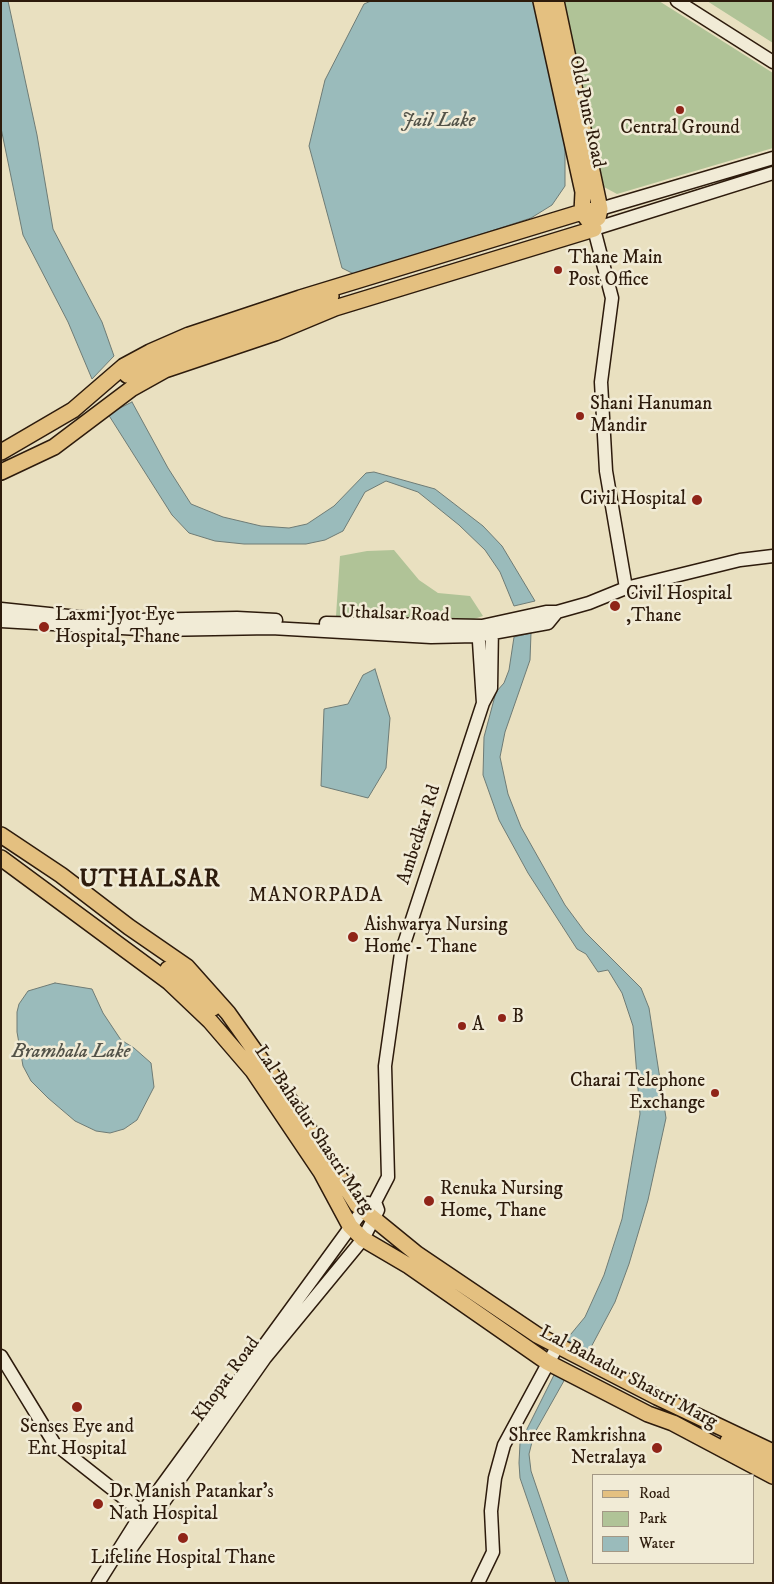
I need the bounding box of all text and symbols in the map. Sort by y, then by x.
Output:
street label: Old Pune Road [563,54,609,170]
marker: Central Ground [674,104,686,116]
water label: Jail Lake [401,110,475,134]
place label: Central Ground [620,118,740,140]
place label: Thane Main Post Office [568,248,662,292]
marker: Thane Main Post Office [552,264,564,276]
place label: Shani Hanuman Mandir [590,394,712,438]
marker: Shani Hanuman Mandir [574,410,586,422]
place label: Civil Hospital [580,489,686,511]
marker: Civil Hospital [690,493,704,507]
place label: Civil Hospital ,Thane [626,584,732,628]
marker: Civil Hospital ,Thane [608,599,622,613]
street label: Uthalsar Road [340,602,450,628]
place label: Laxmi Jyot Eye Hospital, Thane [55,605,180,649]
marker: Laxmi Jyot Eye Hospital, Thane [37,620,51,634]
street label: Ambedkar Rd [393,782,447,888]
district label: UTHALSAR [78,867,222,895]
district label: MANORPADA [248,885,384,909]
place label: Aishwarya Nursing Home - Thane [364,915,507,959]
marker: Aishwarya Nursing Home - Thane [346,930,360,944]
place label: B [512,1007,524,1029]
marker: B [496,1012,508,1024]
place label: A [472,1015,484,1037]
marker: A [456,1020,468,1032]
water label: Bramhala Lake [12,1041,130,1065]
street label: Lal Bahadur Shastri Marg [248,1042,378,1218]
place label: Charai Telephone Exchange [570,1071,705,1115]
marker: Charai Telephone Exchange [709,1087,721,1099]
place label: Renuka Nursing Home, Thane [440,1179,563,1223]
marker: Renuka Nursing Home, Thane [422,1194,436,1208]
street label: Lal Bahadur Shastri Marg [535,1322,721,1434]
street label: Khopat Road [189,1333,265,1427]
marker: Senses Eye and Ent Hospital [70,1400,84,1414]
place label: Senses Eye and Ent Hospital [20,1417,134,1461]
place label: Shree Ramkrishna Netralaya [509,1426,646,1470]
marker: Shree Ramkrishna Netralaya [650,1441,664,1455]
legend [592,1474,754,1564]
place label: Dr Manish Patankar's Nath Hospital [109,1482,274,1526]
text: Road [639,1484,670,1503]
marker: Dr Manish Patankar's Nath Hospital [91,1497,105,1511]
text: Park [639,1509,667,1528]
marker: Lifeline Hospital Thane [176,1531,190,1545]
text: Water [639,1534,675,1553]
place label: Lifeline Hospital Thane [91,1548,275,1570]

